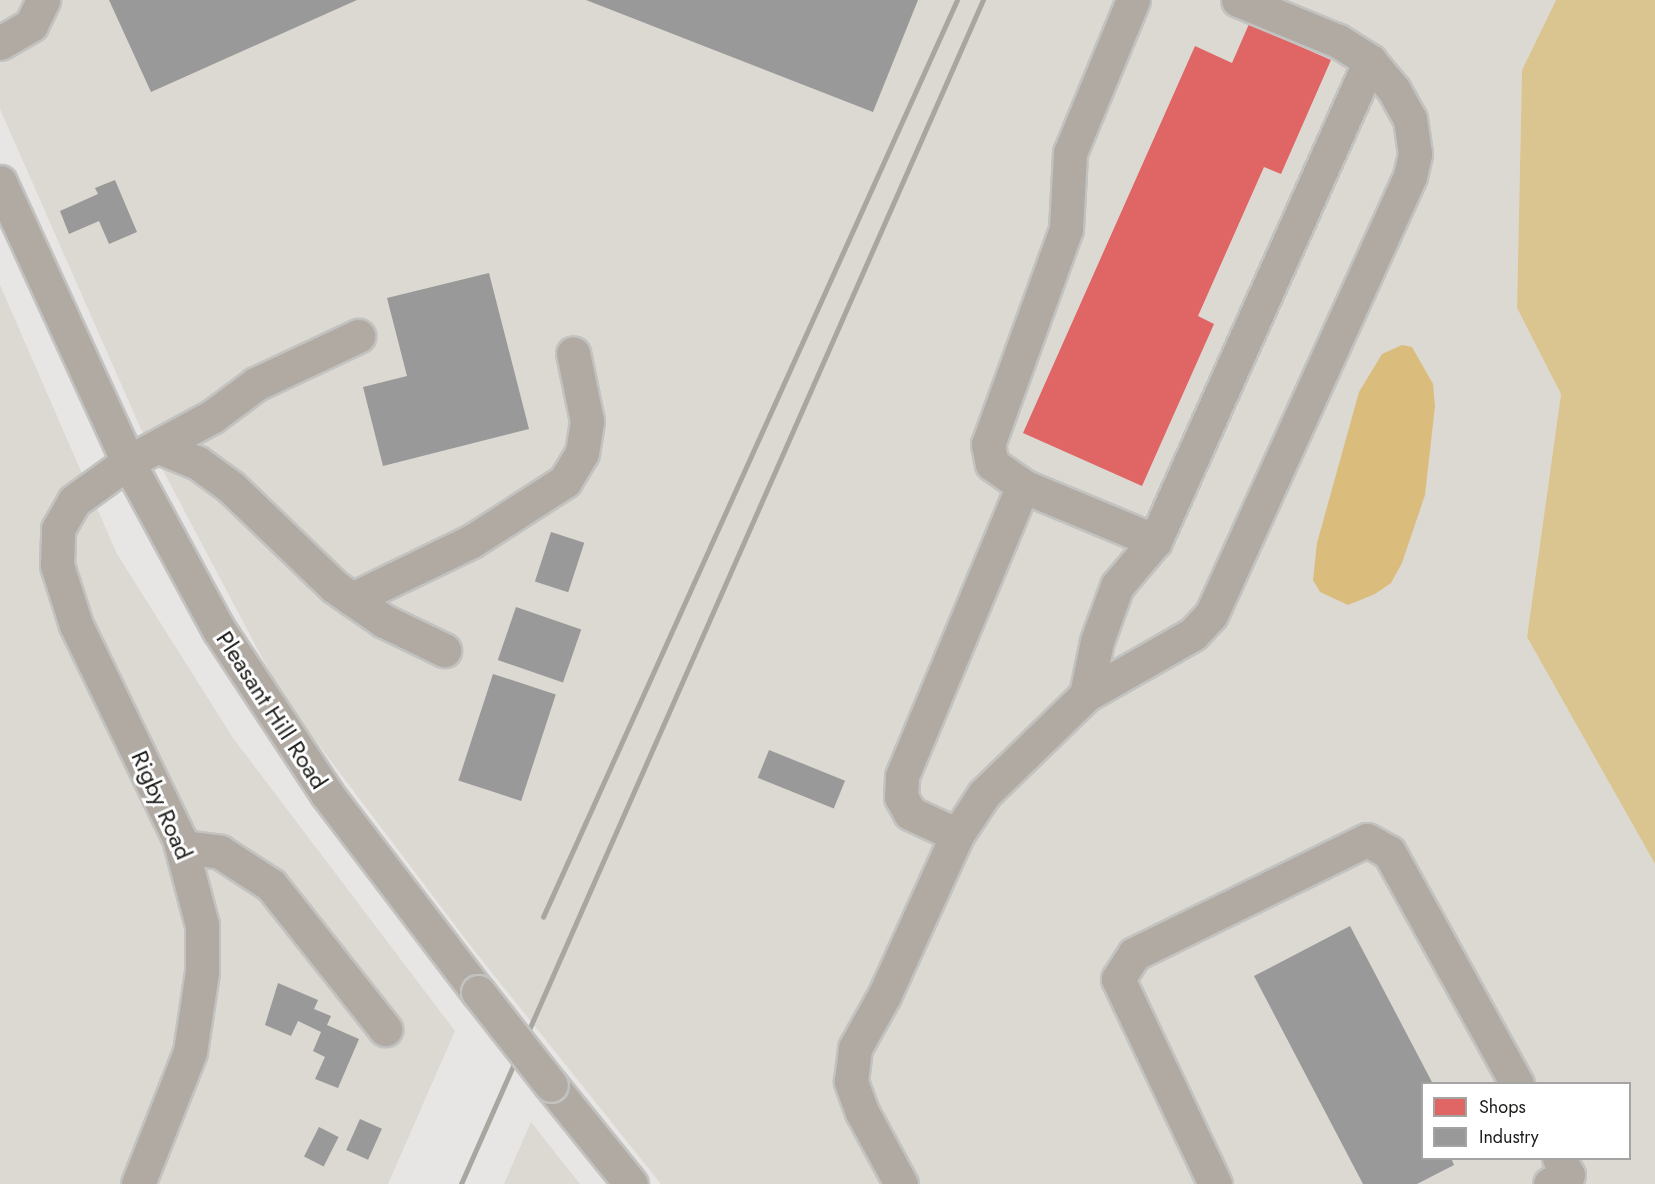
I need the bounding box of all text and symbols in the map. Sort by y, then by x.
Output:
street label: Pleasant Hill Road [210,626,334,794]
street label: Rigby Road [125,746,199,864]
legend [1421,1082,1631,1160]
text: Shops [1479,1094,1526,1120]
text: Industry [1479,1124,1539,1150]

